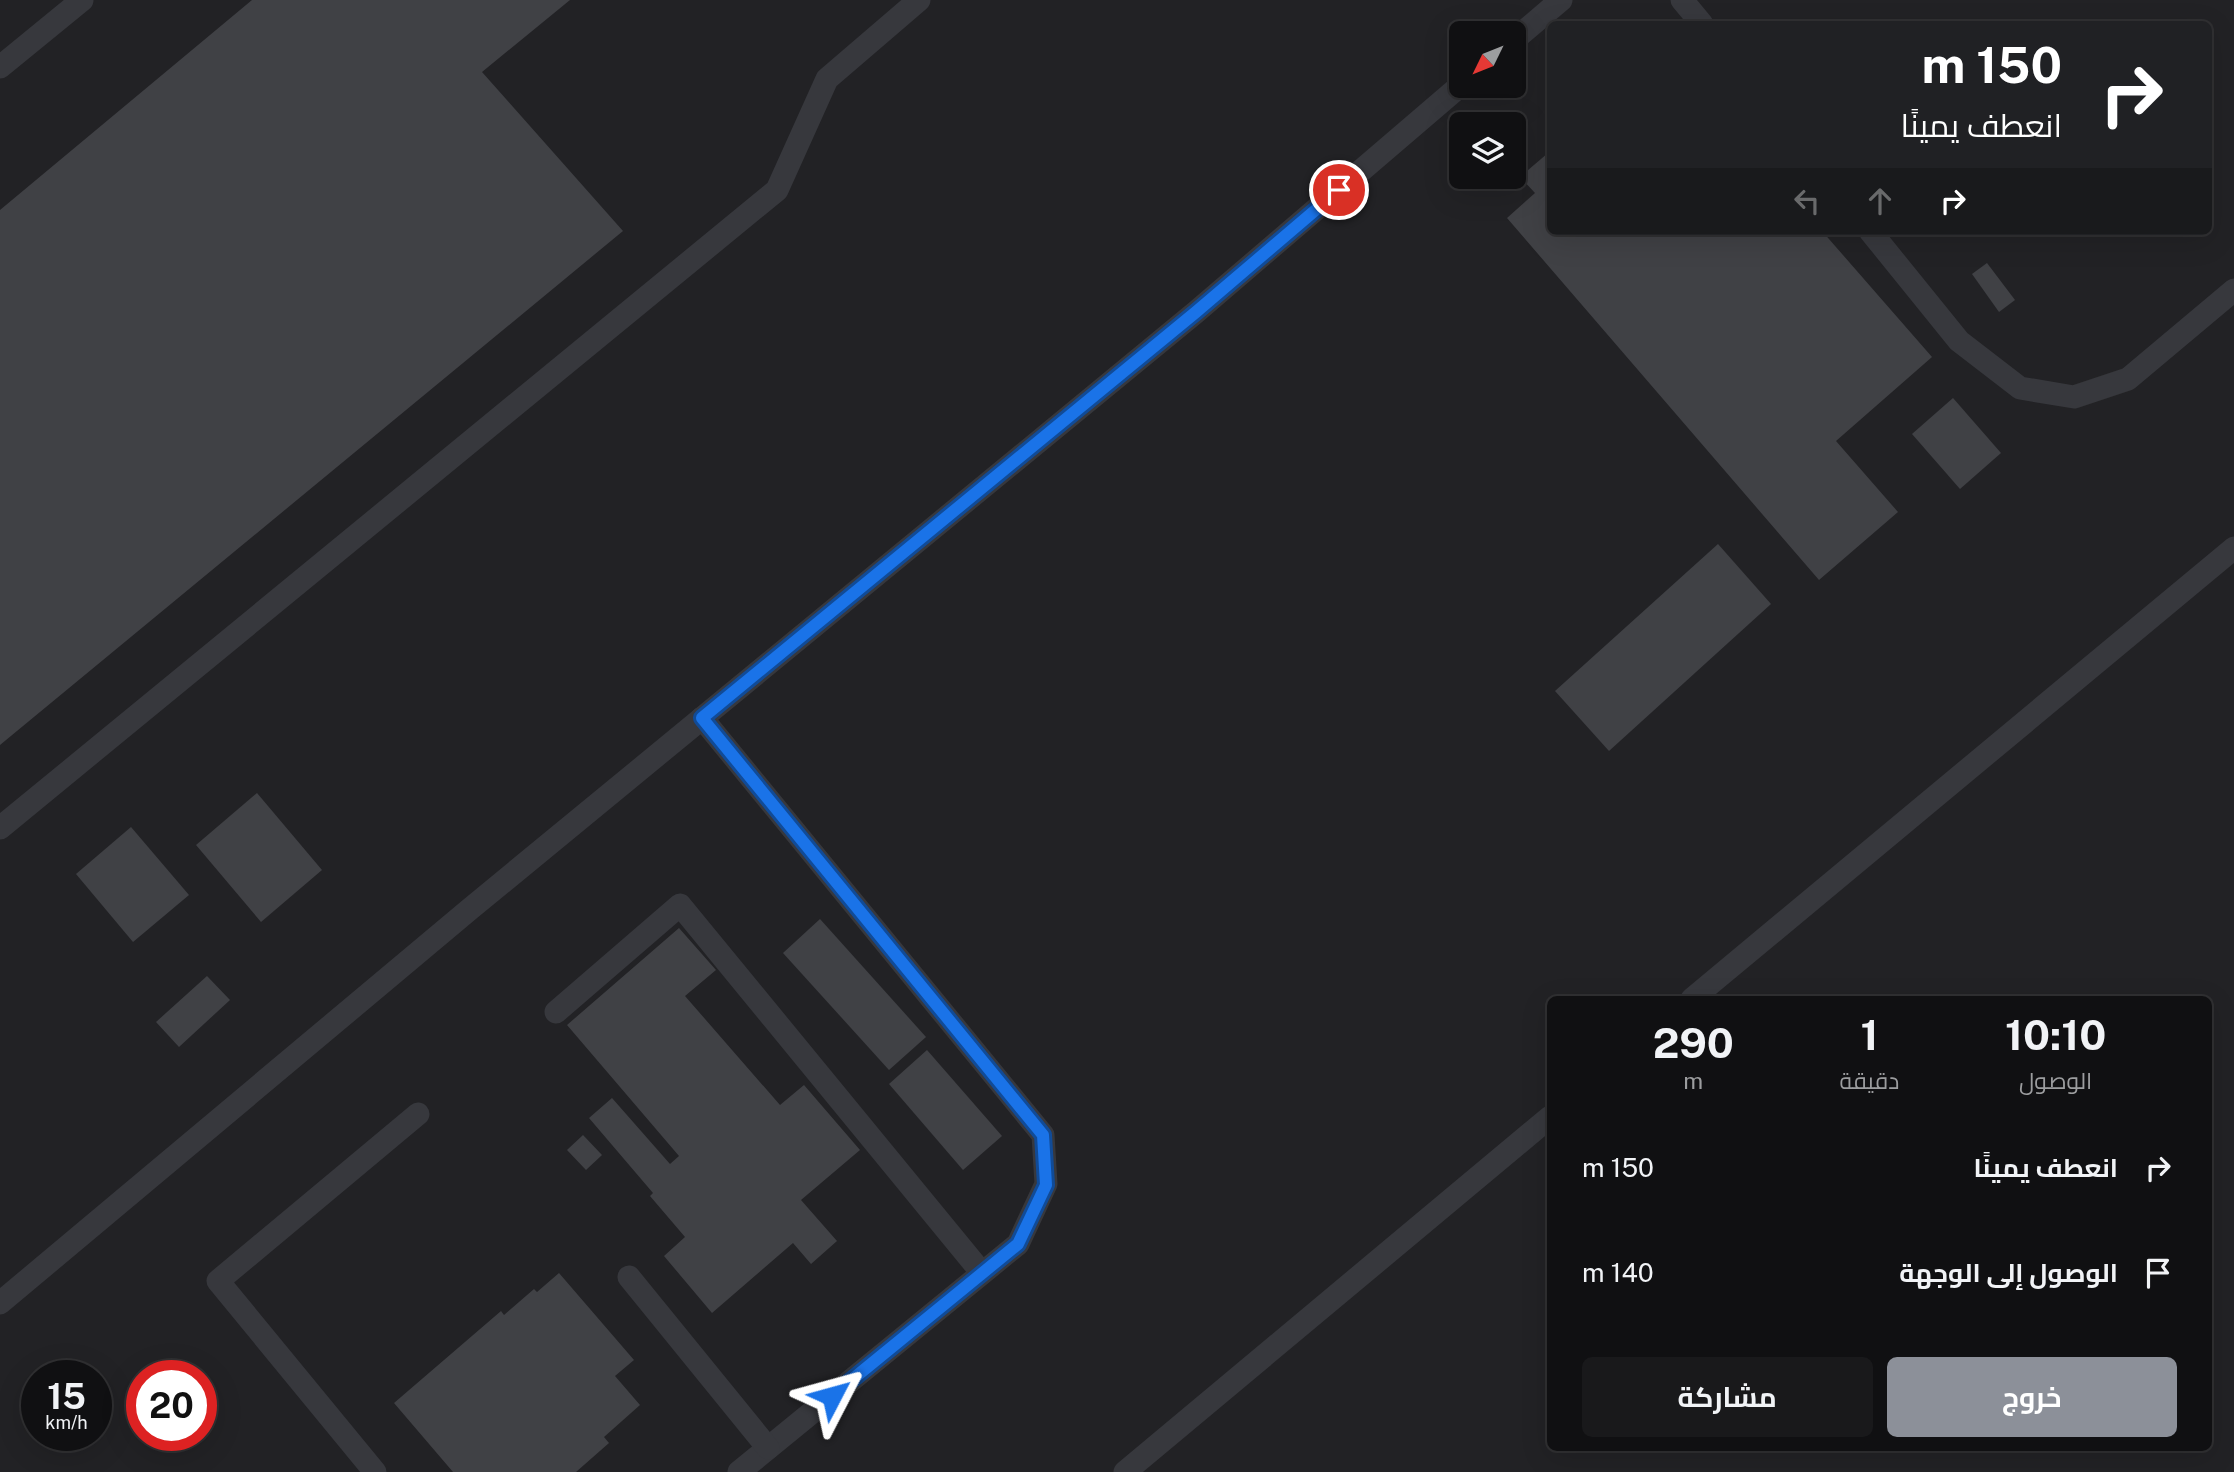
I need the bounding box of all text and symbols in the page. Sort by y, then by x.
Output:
north arrow [1449,21,1526,98]
map controls [1449,21,1526,189]
text: 150 m [1921,36,2062,94]
icon: right [2086,49,2177,140]
text: انعطف يمينًا [1901,107,2062,144]
button: layers [1449,112,1526,189]
pin [1309,160,1369,220]
icon: arrive [1320,171,1358,209]
icon: left [1788,182,1826,220]
icon: ahead [1861,182,1899,220]
icon: right [1934,182,1972,220]
text: 1 [1860,1010,1878,1059]
text: 10:10 [2005,1010,2106,1059]
text: 290 [1653,1018,1734,1067]
text: m [1683,1067,1703,1094]
text: دقيقة [1840,1067,1899,1094]
text: الوصول [2019,1067,2092,1094]
icon: right [2139,1149,2177,1187]
text: 150 m [1582,1152,1654,1183]
text: انعطف يمينًا [1974,1152,2118,1183]
icon: arrive [2139,1254,2177,1292]
text: 140 m [1582,1257,1654,1288]
text: الوصول إلى الوجهة [1899,1257,2118,1288]
button: مشاركة [1582,1357,1873,1437]
button: خروج [1887,1357,2177,1437]
position arrow [795,1359,869,1433]
speed limit sign: 20 [126,1360,217,1451]
text: 15 [47,1376,86,1417]
text: km/h [45,1412,88,1433]

